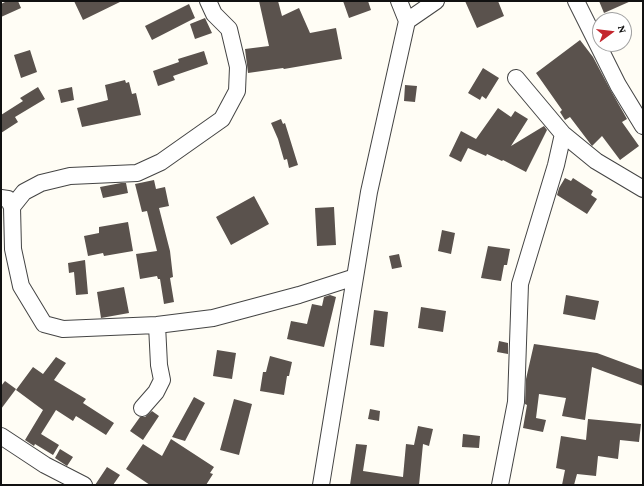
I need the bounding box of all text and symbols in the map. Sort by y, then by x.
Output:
north arrow [592,12,632,52]
text: N [616,24,629,34]

